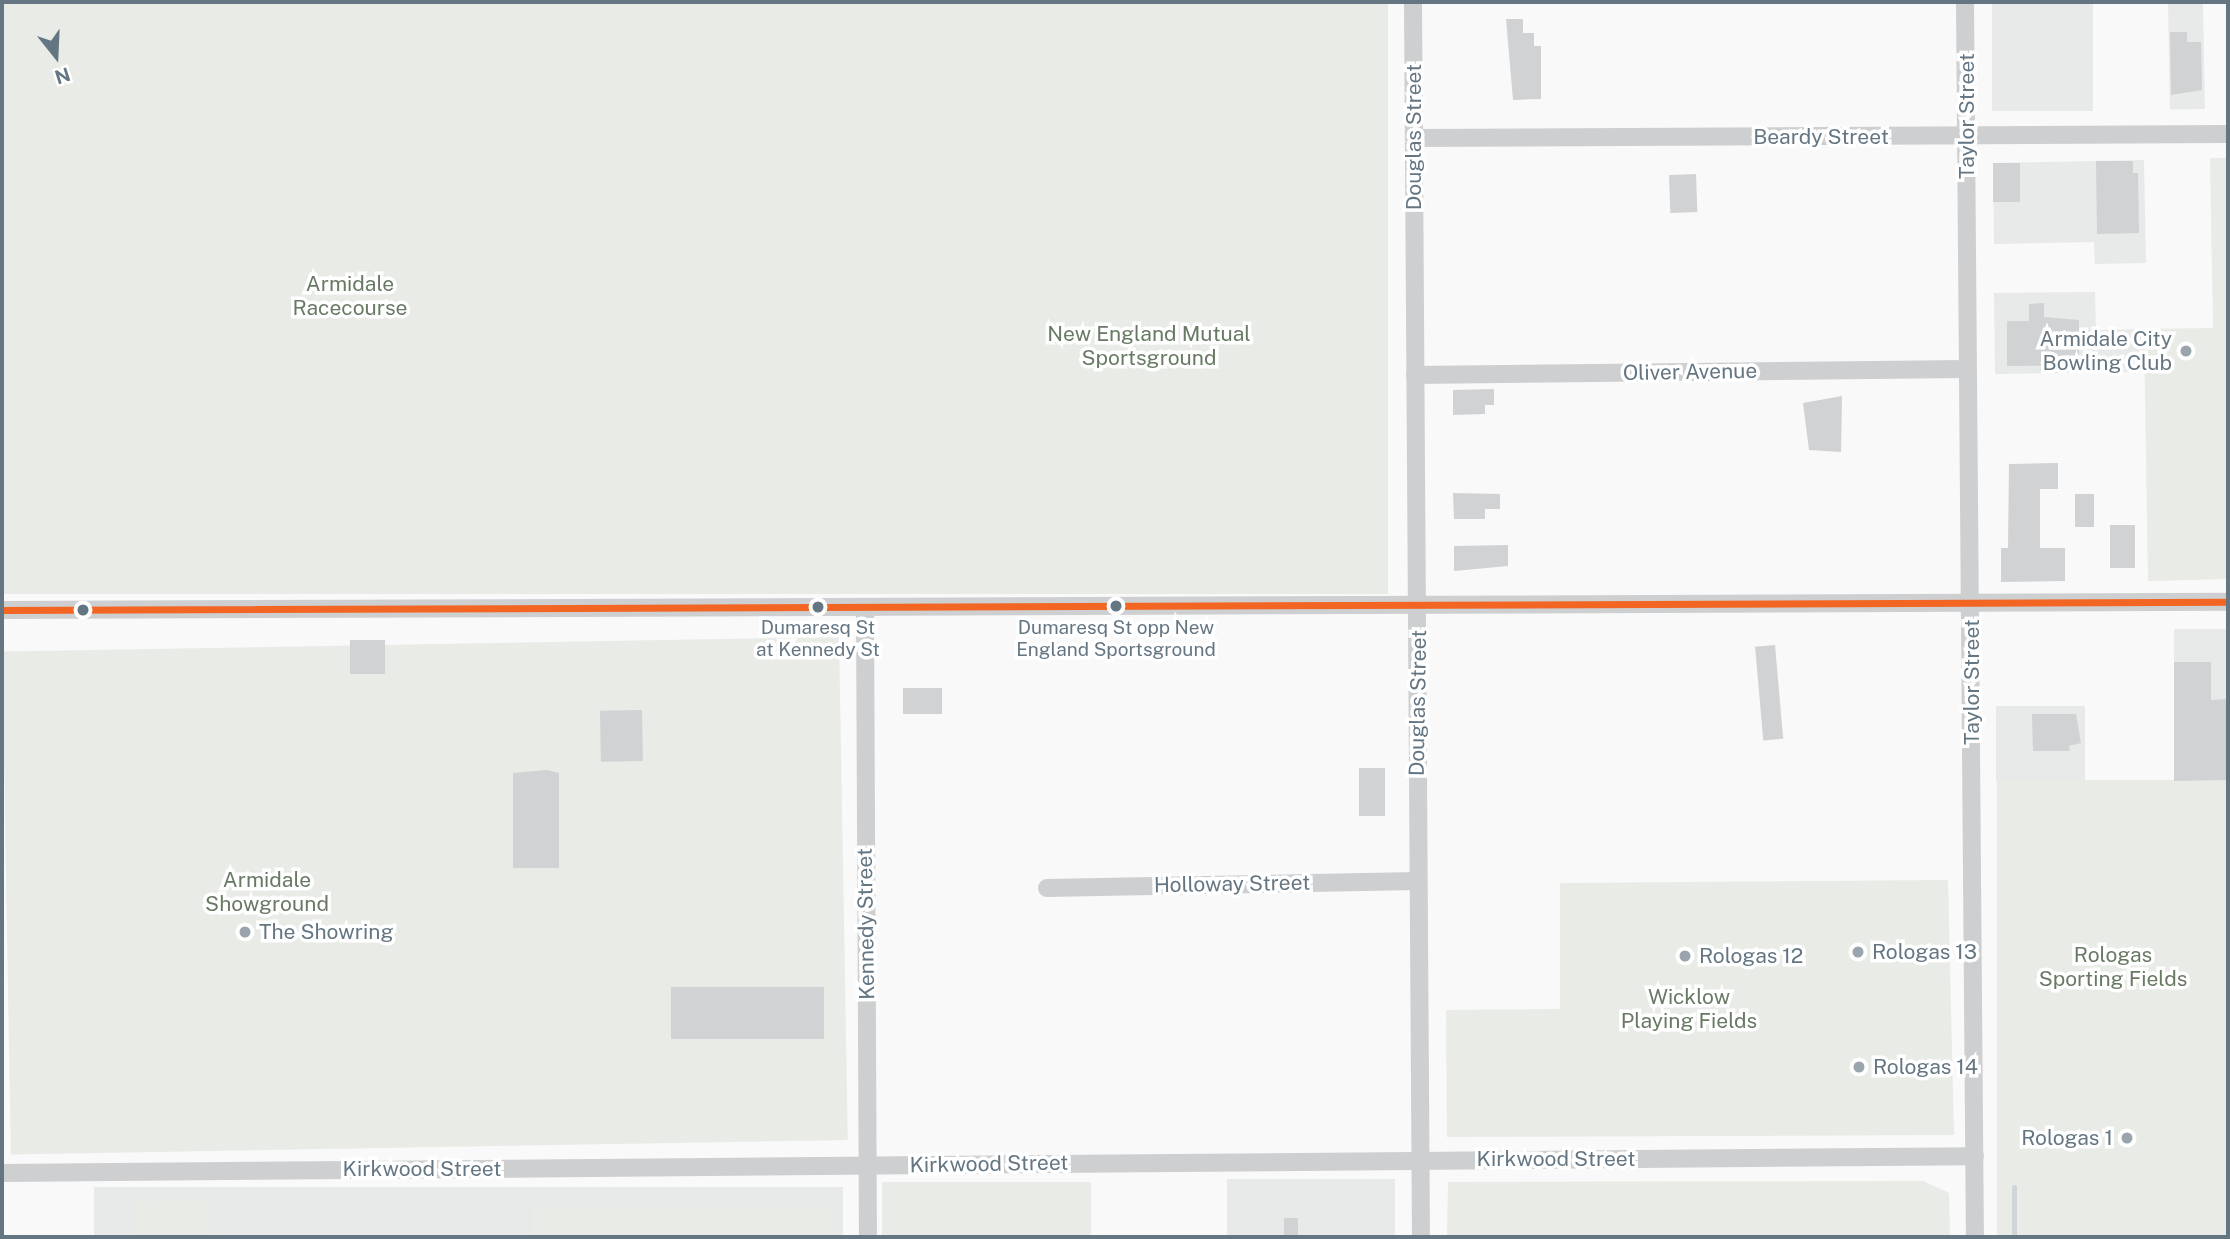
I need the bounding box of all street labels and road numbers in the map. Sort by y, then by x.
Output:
street label: Taylor Street [1954,53,1980,179]
street label: Douglas Street [1401,64,1427,210]
street label: Beardy Street [1753,124,1889,150]
street label: Oliver Avenue [1623,358,1757,386]
street label: Taylor Street [1959,619,1985,745]
street label: Douglas Street [1404,630,1432,776]
street label: Kennedy Street [852,848,880,1000]
street label: Holloway Street [1154,870,1310,898]
street label: Kirkwood Street [1477,1146,1635,1172]
street label: Kirkwood Street [909,1150,1069,1178]
street label: Kirkwood Street [343,1156,501,1182]

